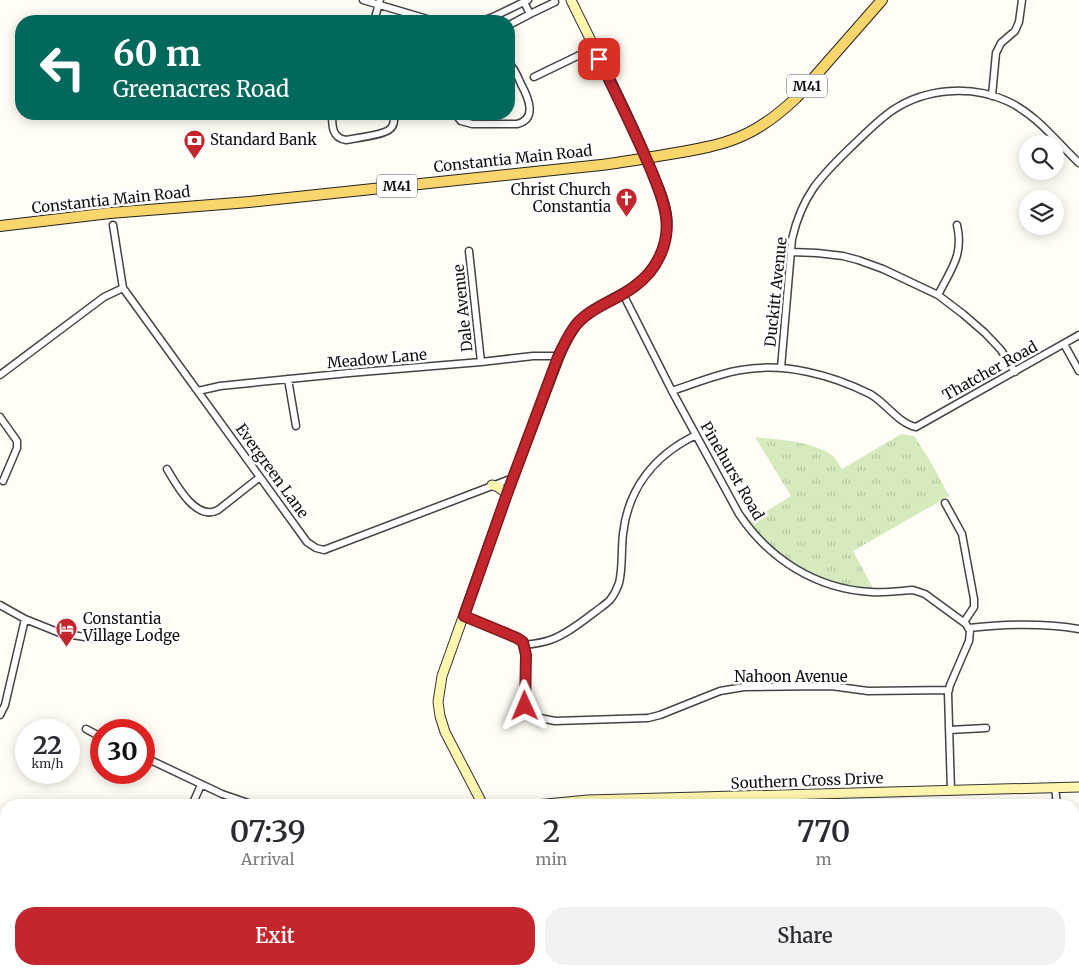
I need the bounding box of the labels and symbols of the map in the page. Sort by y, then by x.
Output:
pin [578,38,620,80]
road number: M41 [787,74,827,98]
bank icon: Standard Bank [182,128,206,159]
place label: Standard Bank [210,130,317,149]
street label: Constantia Main Road [433,141,593,176]
road number: M41 [377,175,417,198]
place label: Christ Church Constantia [511,180,611,216]
street label: Constantia Main Road [31,182,191,217]
church icon: Christ Church Constantia [615,187,639,218]
street label: Duckitt Avenue [760,236,791,348]
street label: Dale Avenue [448,263,477,353]
street label: Thatcher Road [939,337,1041,404]
street label: Meadow Lane [326,345,428,372]
street label: Pinehurst Road [697,418,768,523]
street label: Evergreen Lane [232,420,313,522]
place label: Constantia Village Lodge [82,609,180,645]
hotel icon: Constantia Village Lodge [55,616,79,647]
street label: Nahoon Avenue [734,667,848,686]
position arrow [498,679,550,731]
speed limit sign: 30 [90,719,155,784]
street label: Southern Cross Drive [730,768,884,793]

